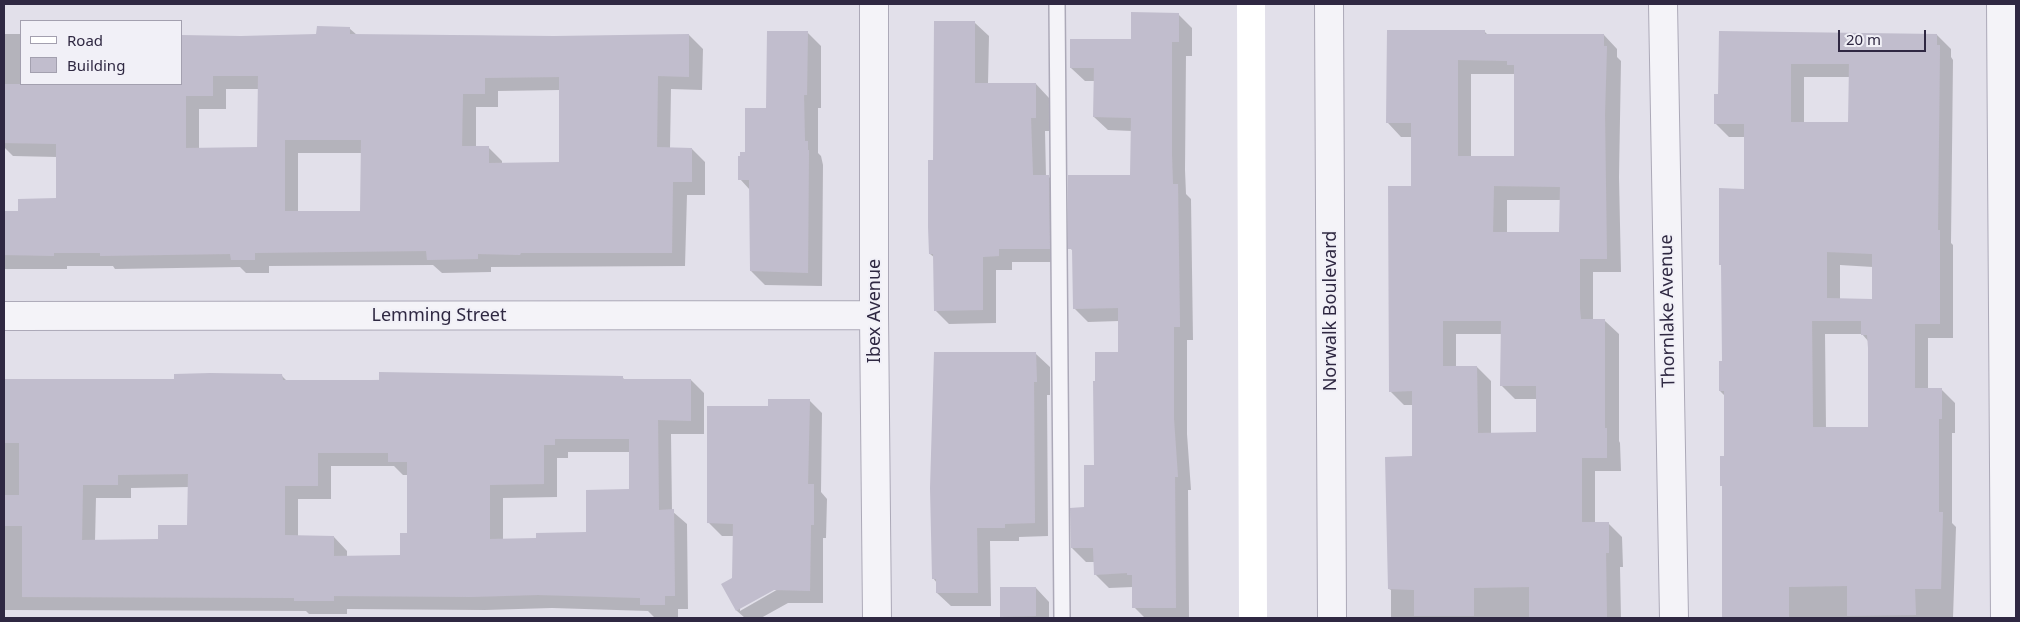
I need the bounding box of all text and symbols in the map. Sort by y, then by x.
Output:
legend [20,20,182,85]
scale bar [1840,20,1928,52]
text: 20 m [1846,29,1881,49]
text: Road [67,30,103,50]
text: Building [67,55,125,75]
street label: Norwalk Boulevard [1320,231,1342,391]
street label: Thornlake Avenue [1656,234,1680,388]
street label: Ibex Avenue [864,259,886,363]
street label: Lemming Street [371,305,507,327]

